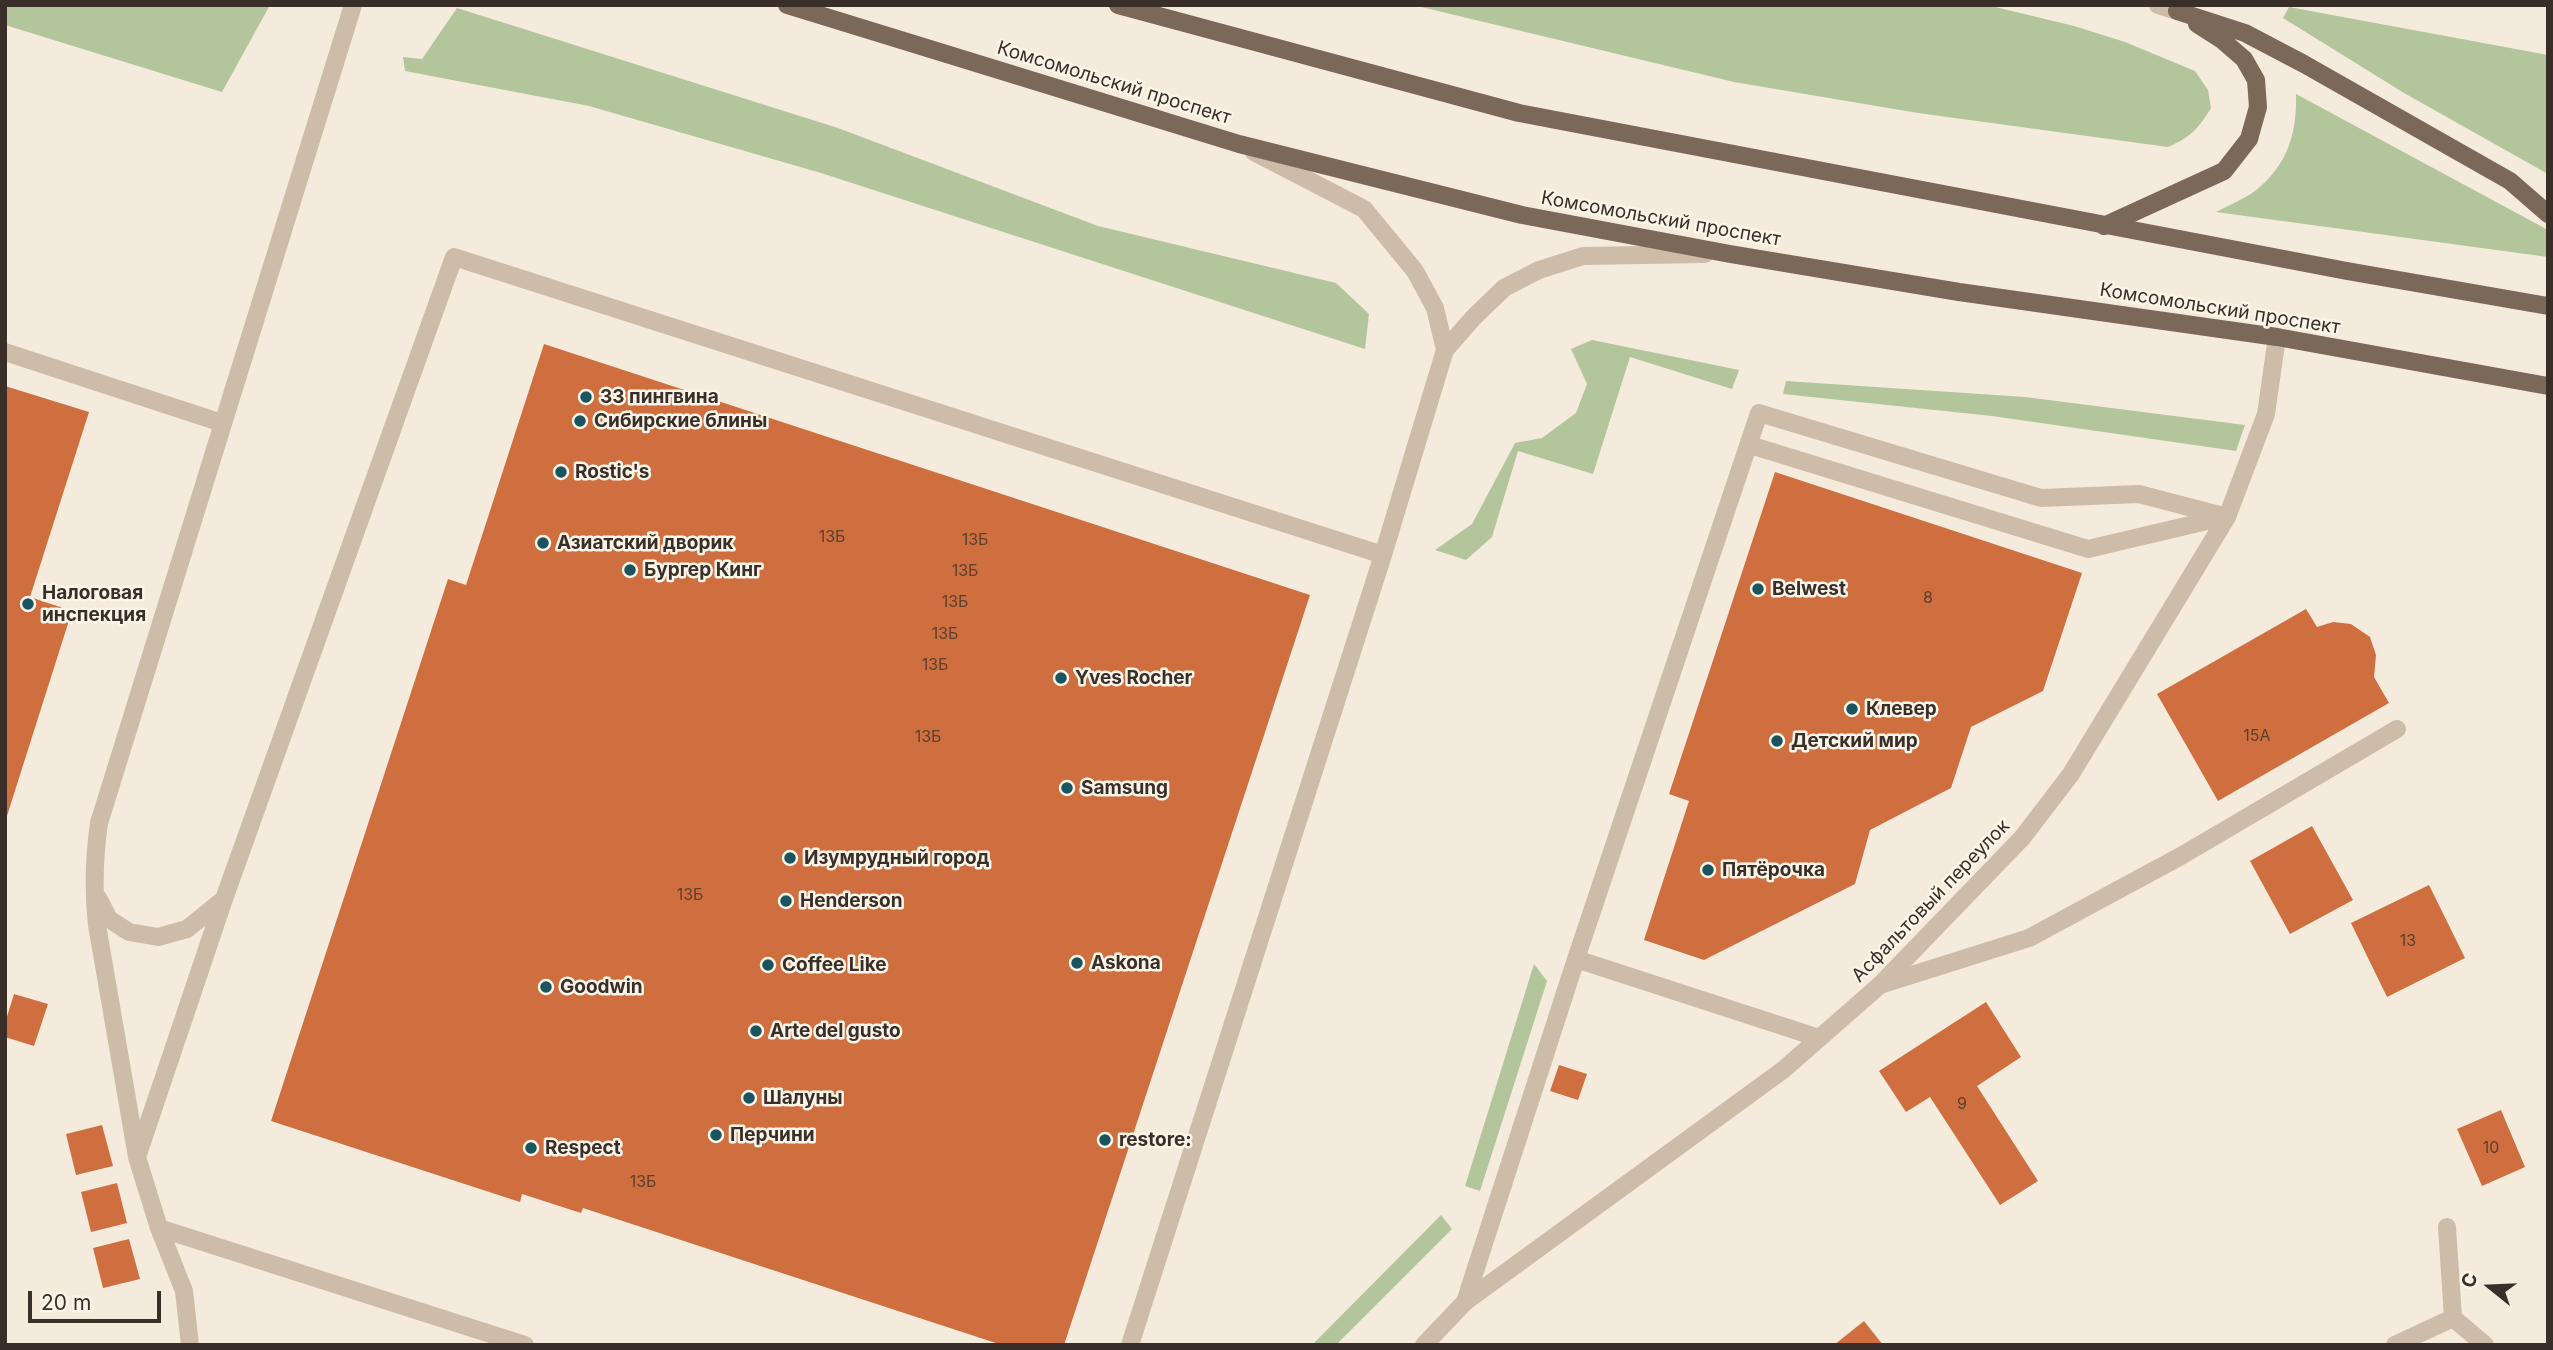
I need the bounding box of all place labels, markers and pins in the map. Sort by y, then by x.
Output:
place label: 33 пингвина [600,386,719,408]
marker: 33 пингвина [578,389,594,405]
place label: Сибирские блины [594,410,767,432]
marker: Сибирские блины [572,413,588,429]
place label: Rostic's [575,461,649,483]
marker: Rostic's [553,464,569,480]
place label: Азиатский дворик [557,532,733,554]
marker: Азиатский дворик [535,535,551,551]
place label: Бургер Кинг [644,559,762,581]
marker: Бургер Кинг [622,562,638,578]
place label: Belwest [1772,578,1846,600]
marker: Belwest [1750,581,1766,597]
place label: Налоговая инспекция [42,582,146,626]
marker: Налоговая инспекция [20,596,36,612]
place label: Yves Rocher [1075,667,1192,689]
marker: Yves Rocher [1053,670,1069,686]
place label: Клевер [1866,698,1937,720]
marker: Клевер [1844,701,1860,717]
place label: Детский мир [1791,730,1918,752]
marker: Детский мир [1769,733,1785,749]
place label: Samsung [1081,777,1168,799]
marker: Samsung [1059,780,1075,796]
place label: Изумрудный город [804,847,989,869]
marker: Изумрудный город [782,850,798,866]
place label: Пятёрочка [1722,859,1825,881]
marker: Пятёрочка [1700,862,1716,878]
place label: Henderson [800,890,902,912]
marker: Henderson [778,893,794,909]
place label: Askona [1091,952,1161,974]
place label: Coffee Like [782,954,887,976]
marker: Askona [1069,955,1085,971]
marker: Coffee Like [760,957,776,973]
place label: Goodwin [560,976,643,998]
marker: Goodwin [538,979,554,995]
place label: Arte del gusto [770,1020,901,1042]
marker: Arte del gusto [748,1023,764,1039]
place label: Шалуны [763,1087,843,1109]
marker: Шалуны [741,1090,757,1106]
place label: Перчини [730,1124,815,1146]
marker: Перчини [708,1127,724,1143]
place label: restore: [1119,1129,1192,1151]
marker: restore: [1097,1132,1113,1148]
place label: Respect [545,1137,621,1159]
marker: Respect [523,1140,539,1156]

